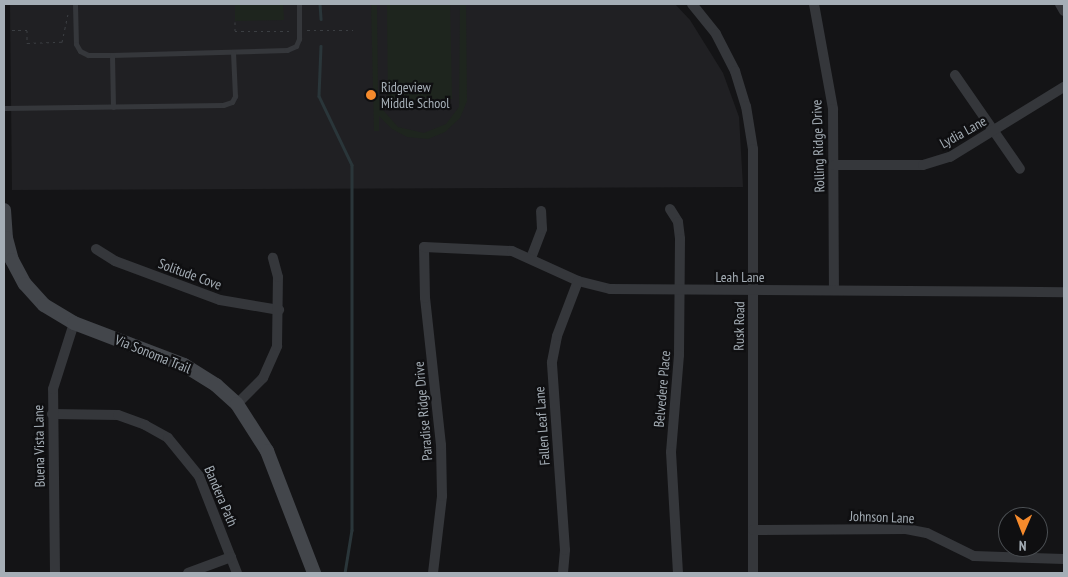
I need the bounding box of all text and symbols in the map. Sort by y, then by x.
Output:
place label: Ridgeview Middle School [381,79,450,111]
marker: Ridgeview Middle School [365,89,377,101]
street label: Rolling Ridge Drive [808,99,828,193]
street label: Lydia Lane [937,112,989,152]
street label: Solitude Cove [156,255,224,293]
street label: Leah Lane [716,269,764,285]
street label: Rusk Road [730,301,748,351]
street label: Via Sonoma Trail [112,331,194,377]
street label: Belvedere Place [650,350,674,428]
street label: Paradise Ridge Drive [410,361,436,461]
street label: Fallen Leaf Lane [531,386,553,466]
street label: Buena Vista Lane [30,404,48,488]
street label: Bandera Path [201,463,241,529]
street label: Johnson Lane [849,507,915,527]
north arrow [998,507,1048,557]
text: N [1019,537,1027,555]

